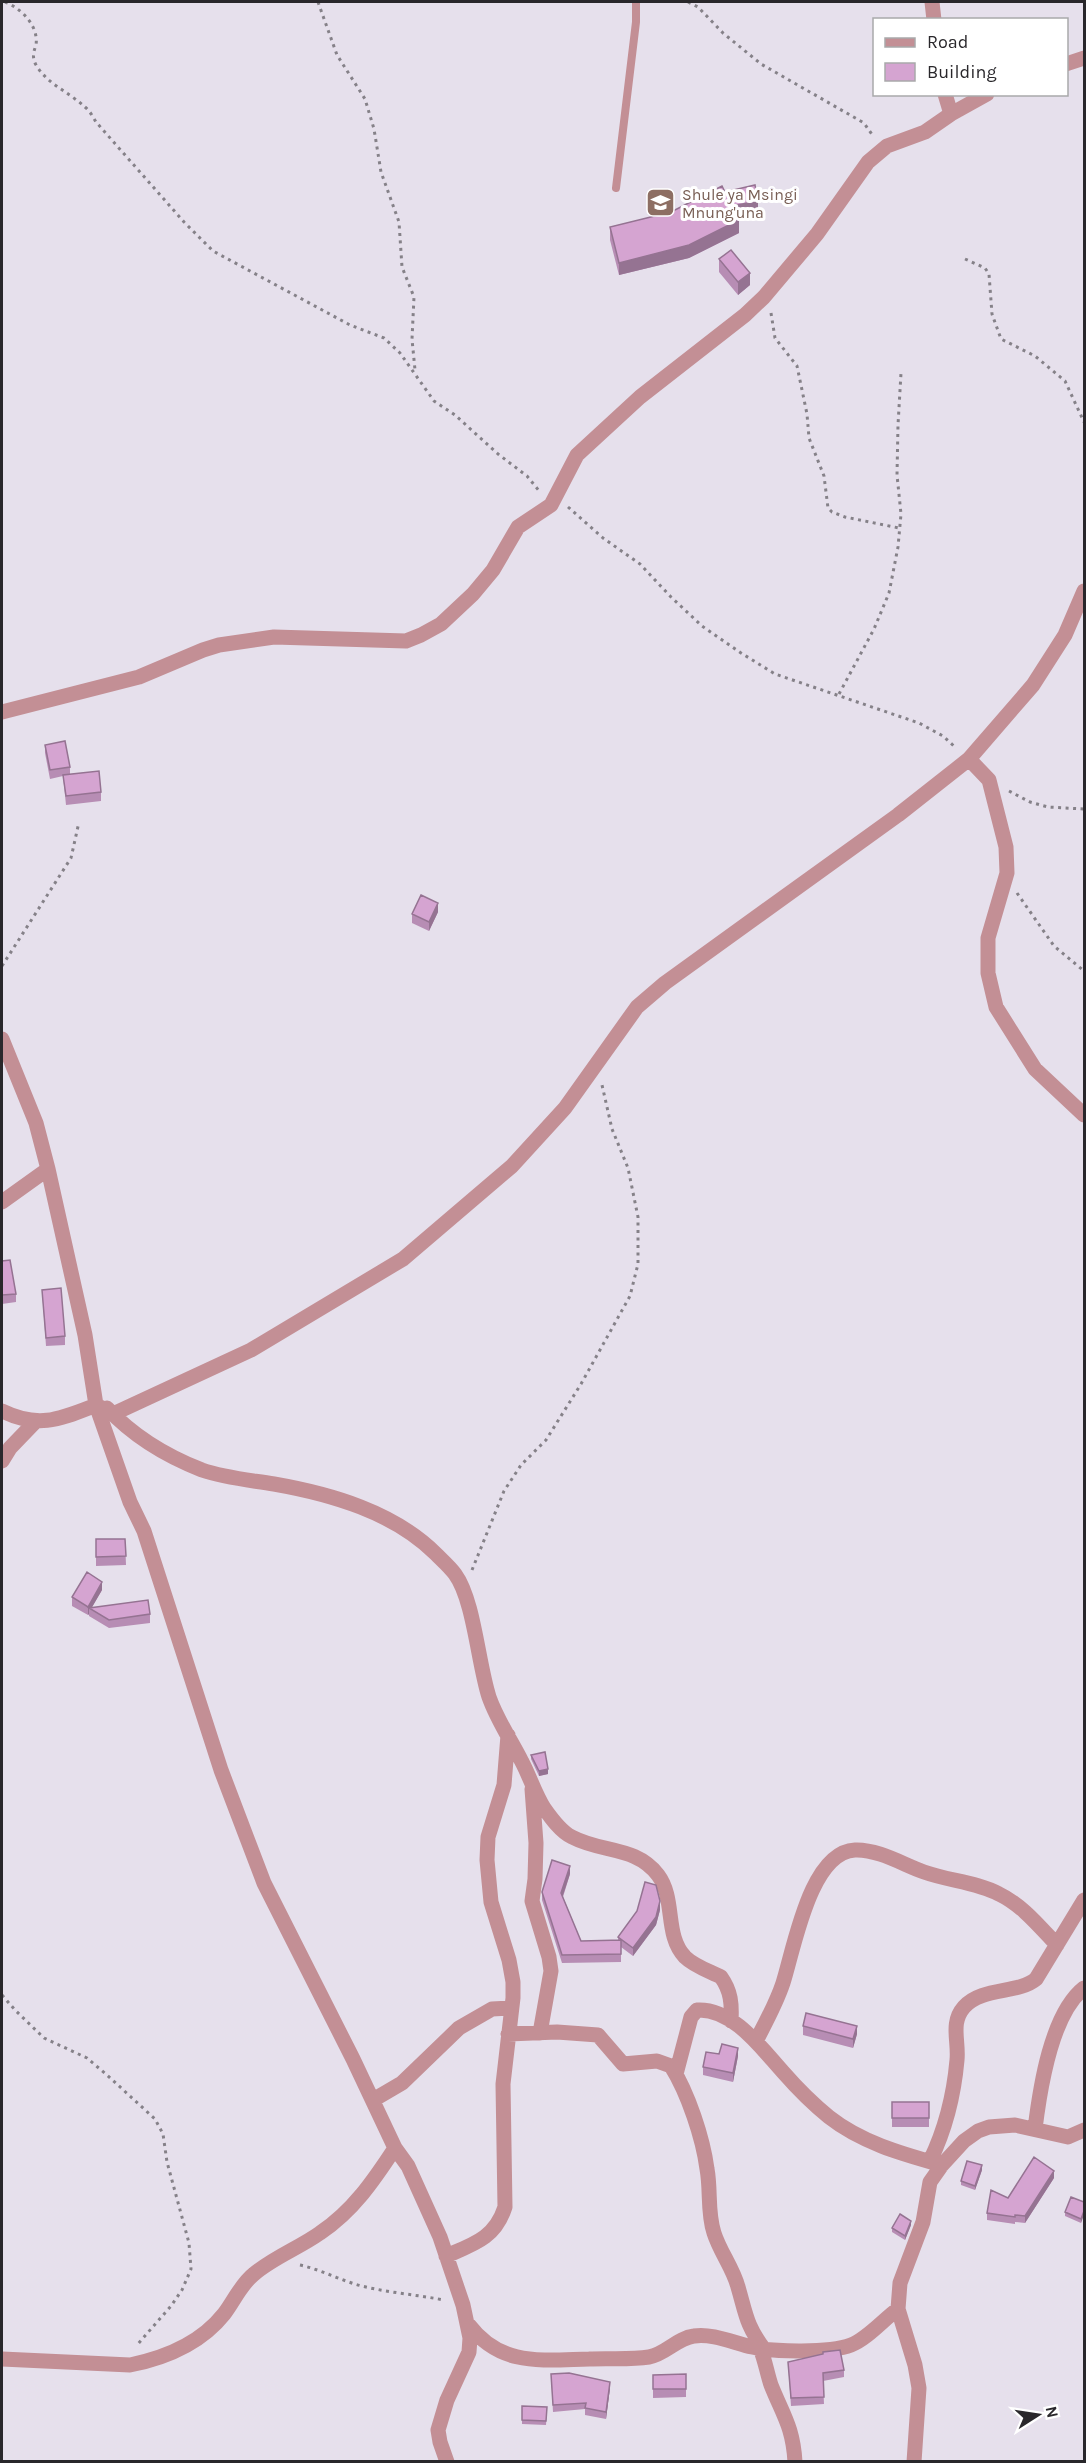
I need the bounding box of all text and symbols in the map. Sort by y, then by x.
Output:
legend [873,18,1068,96]
text: Road [927,31,968,53]
text: Building [927,61,997,83]
place label: Shule ya Msingi Mnung'una [682,185,798,222]
school or university icon: Shule ya Msingi Mnung'una [645,187,677,219]
north arrow [1008,2385,1068,2445]
text: N [1042,2404,1063,2420]

